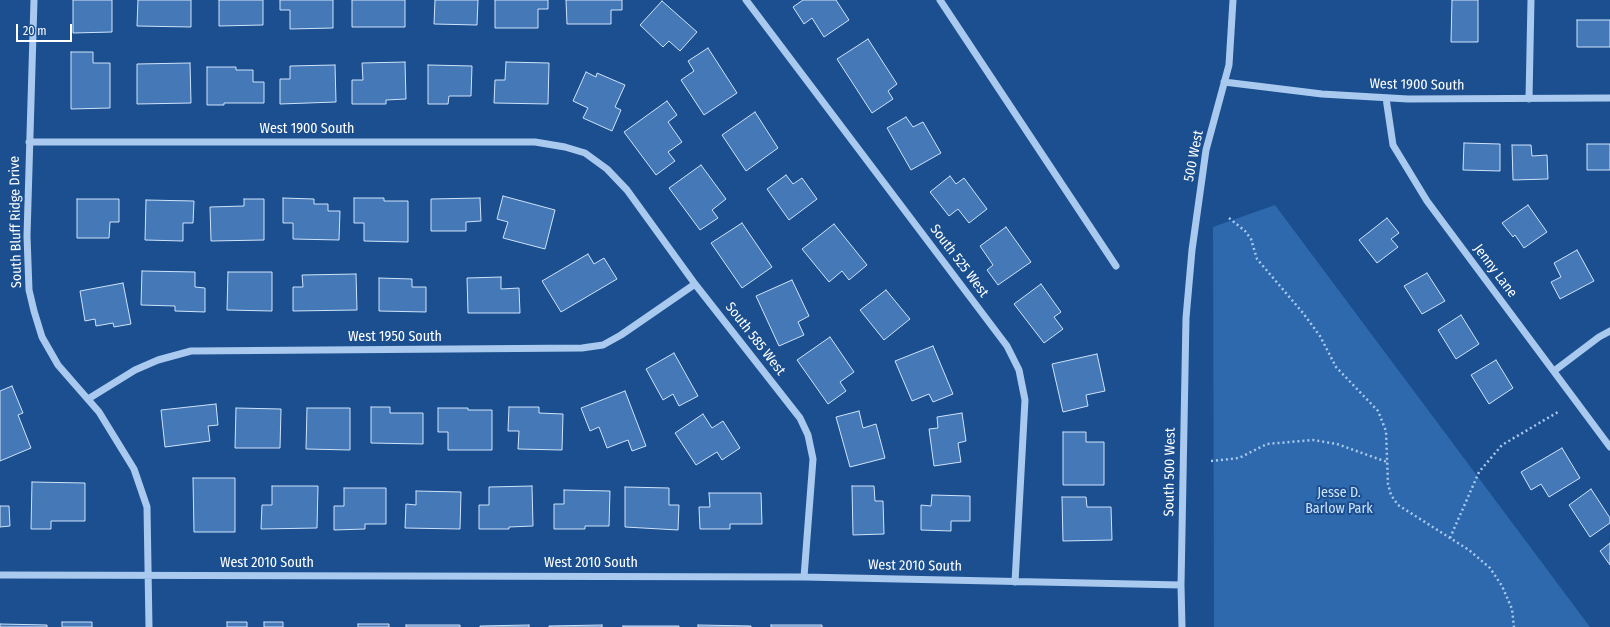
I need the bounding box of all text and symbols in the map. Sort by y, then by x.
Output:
scale bar [18,16,74,42]
text: 20 m [23,24,47,38]
street label: West 1900 South [1369,76,1465,94]
street label: West 1900 South [260,121,354,137]
street label: 500 West [1181,129,1207,183]
street label: South Bluff Ridge Drive [6,156,26,288]
street label: South 525 West [926,221,992,301]
street label: Jenny Lane [1470,241,1520,301]
street label: South 585 West [721,299,789,379]
street label: West 1950 South [348,329,442,345]
street label: South 500 West [1161,427,1179,517]
park label: Jesse D. Barlow Park [1305,485,1373,518]
street label: West 2010 South [220,555,314,571]
street label: West 2010 South [544,555,638,571]
street label: West 2010 South [868,557,962,575]

